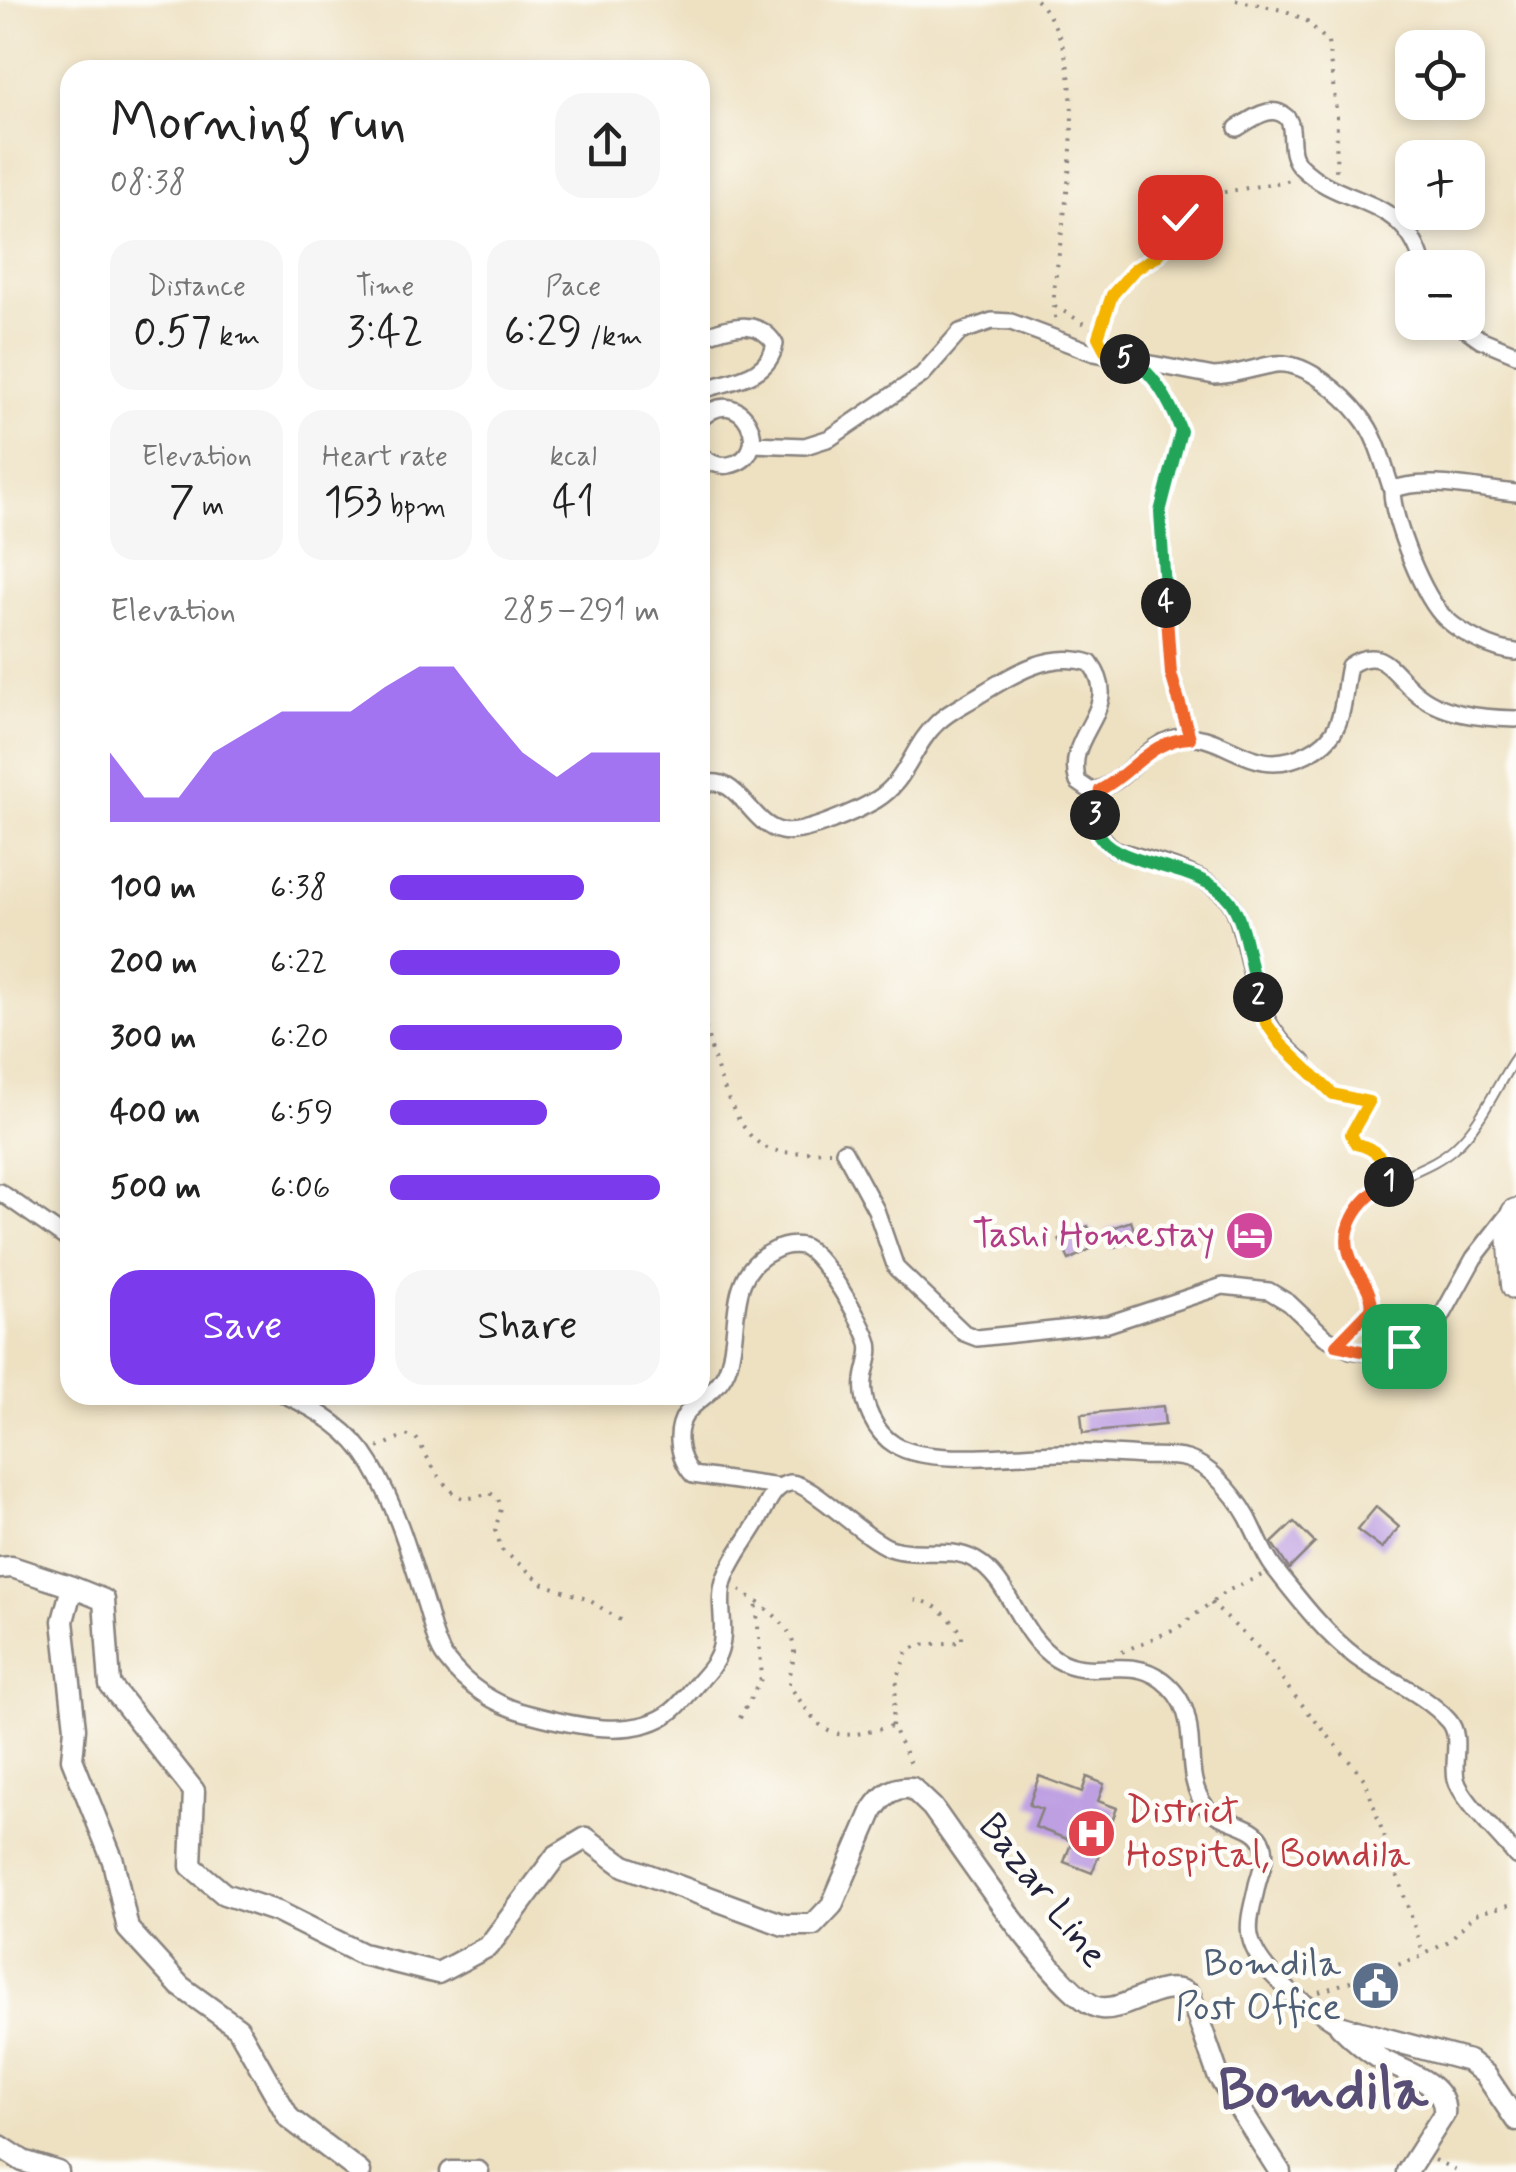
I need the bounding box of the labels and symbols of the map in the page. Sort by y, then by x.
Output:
pin [1138,175,1223,260]
pin: 5 [1100,334,1150,384]
pin: 4 [1141,578,1191,628]
pin: 3 [1070,790,1120,840]
pin: 2 [1233,972,1283,1022]
pin: 1 [1364,1157,1414,1207]
hotel icon: Tashi Homestay [1224,1209,1276,1261]
place label: Tashi Homestay [972,1211,1215,1260]
pin [1362,1304,1447,1389]
place label: District Hospital, Bomdila [1126,1787,1410,1880]
street label: Bazar Line [966,1804,1118,1978]
hospital icon: District Hospital, Bomdila [1065,1807,1117,1859]
place label: Bomdila Post Office [1175,1940,1341,2033]
public building icon: Bomdila Post Office [1350,1960,1402,2012]
district label: Bomdila [1218,2054,1429,2130]

